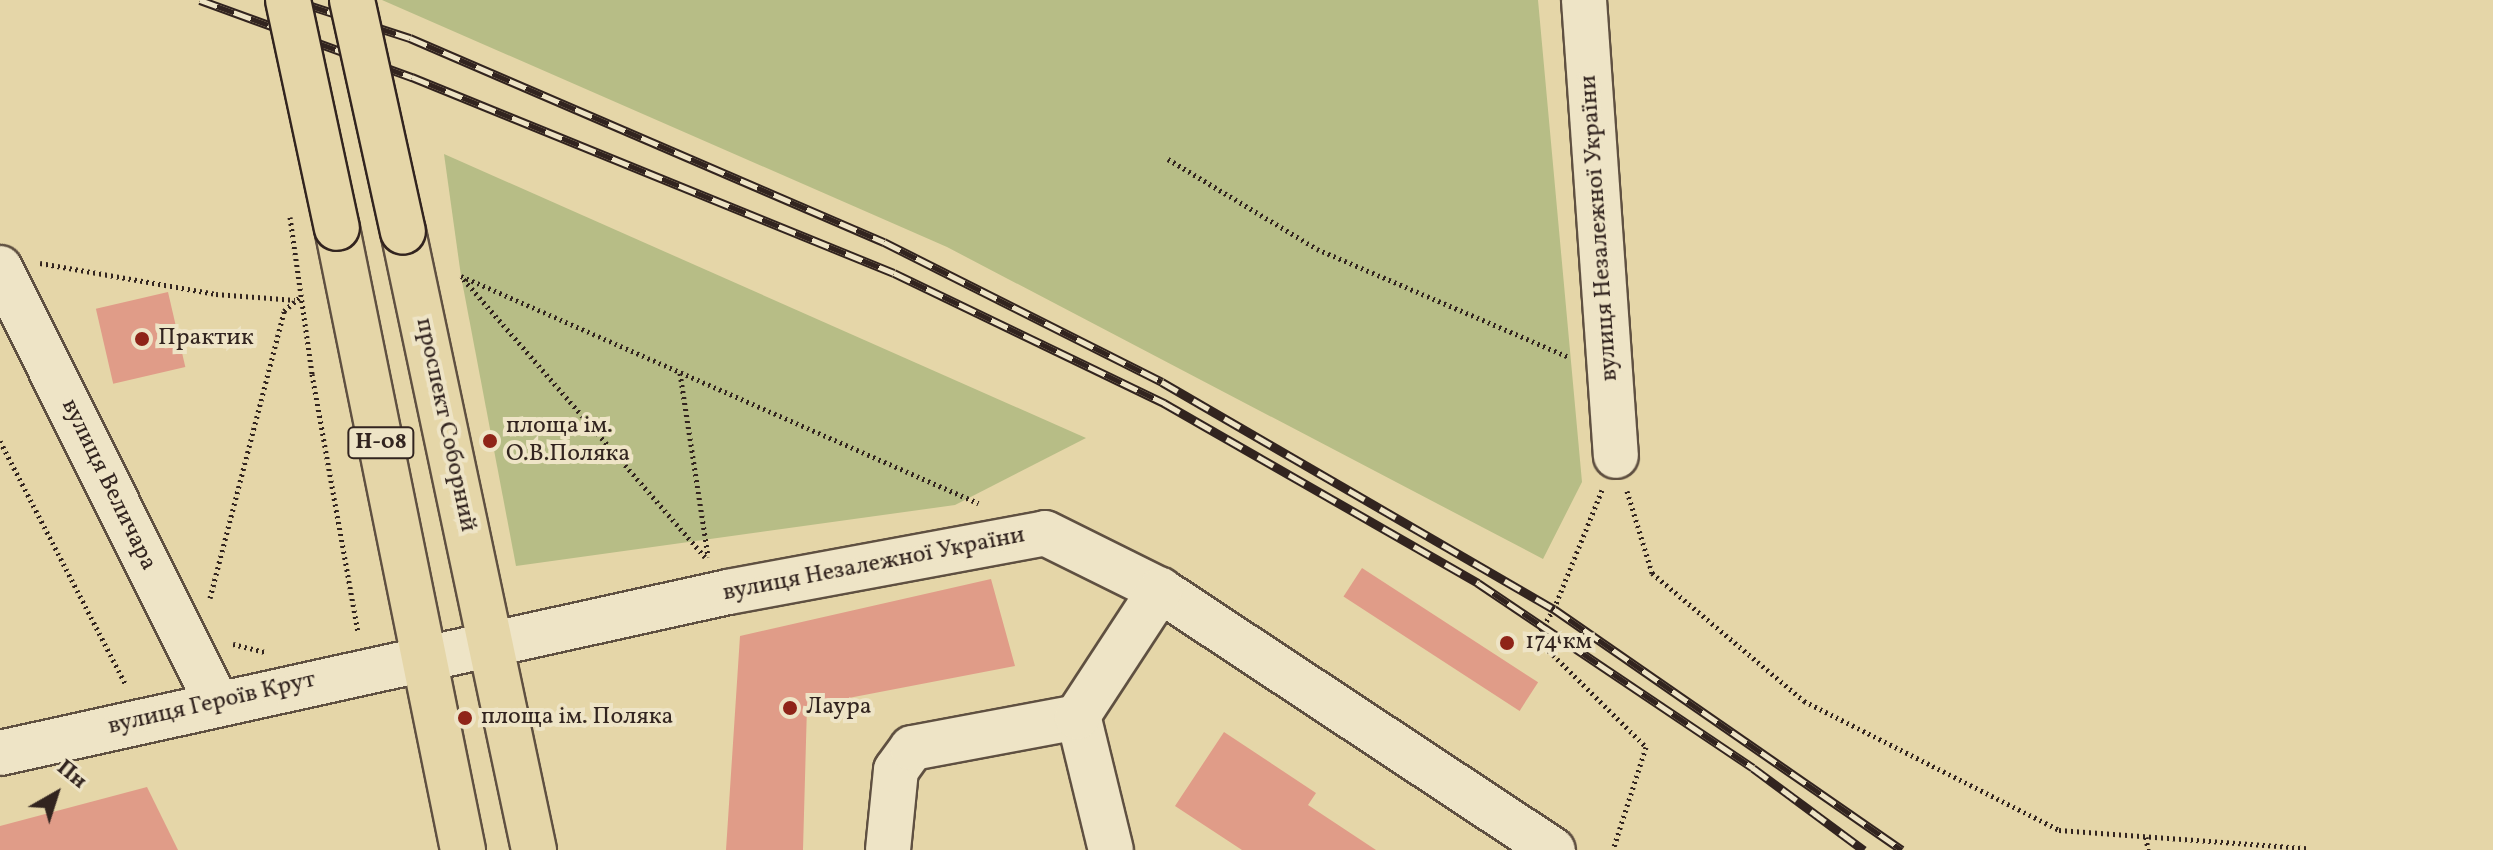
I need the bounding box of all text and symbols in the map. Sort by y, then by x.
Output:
street label: вулиця Незалежної України [1575,74,1625,382]
street label: проспект Соборний [408,316,482,534]
place label: Практик [158,325,254,353]
marker: Практик [133,330,151,348]
street label: вулиця Величара [54,395,162,575]
place label: площа ім. О.В.Поляка [506,413,630,469]
road number: Н-08 [347,425,415,461]
marker: площа ім. О.В.Поляка [481,432,499,450]
street label: вулиця Незалежної України [721,522,1027,608]
place label: 174 км [1525,629,1592,657]
marker: 174 км [1496,632,1518,654]
street label: вулиця Героїв Крут [105,666,319,742]
place label: Лаура [806,694,872,722]
marker: Лаура [781,699,799,717]
place label: площа ім. Поляка [481,704,674,732]
marker: площа ім. Поляка [456,709,474,727]
text: Пн [50,753,93,797]
north arrow [16,754,96,834]

